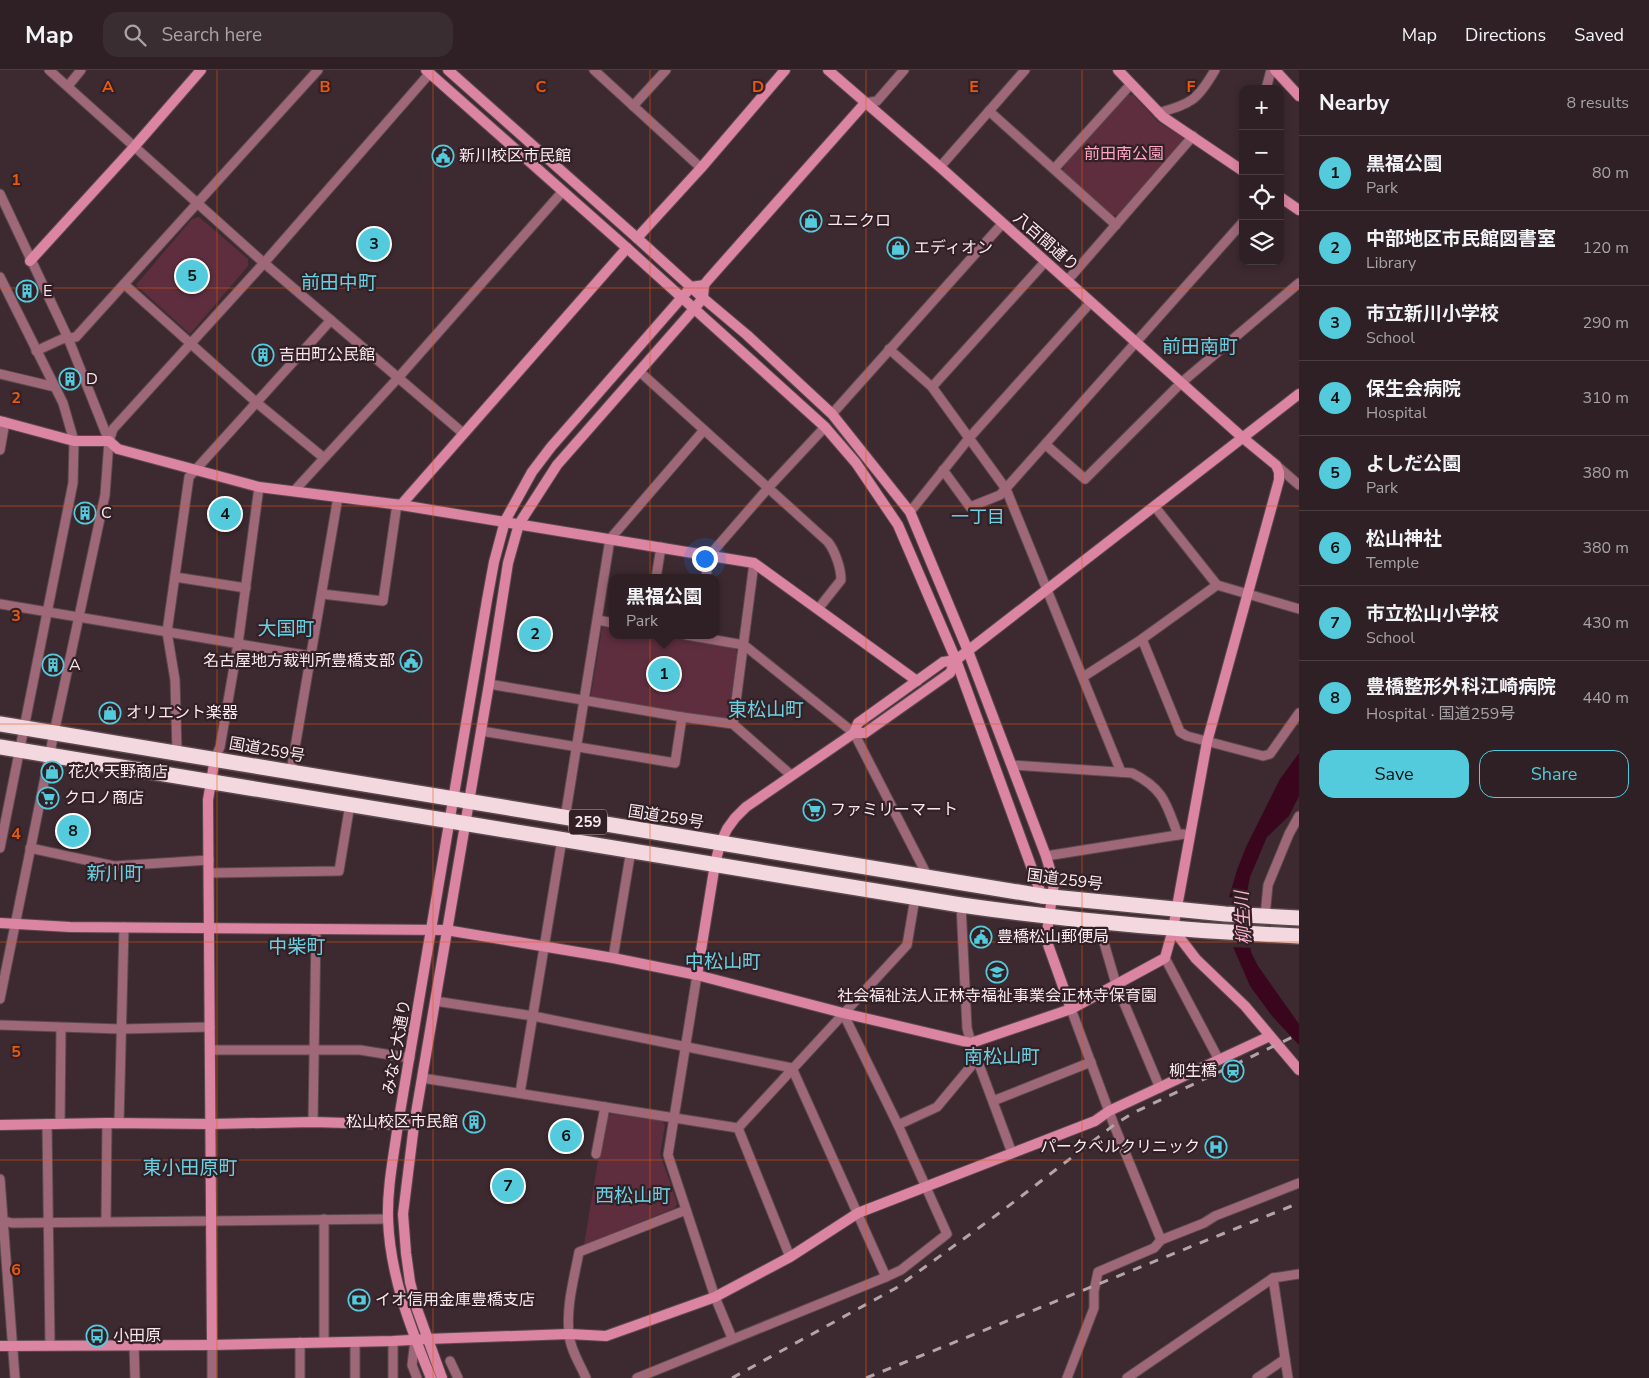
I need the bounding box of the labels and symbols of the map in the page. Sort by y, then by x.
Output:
text: A [102,76,114,98]
text: B [319,76,331,98]
text: C [536,76,547,98]
text: D [752,76,764,98]
text: E [969,76,979,98]
text: F [1187,76,1196,98]
park label: 前田南公園 [1084,143,1164,165]
public building icon: 新川校区市民館 [431,144,455,168]
place label: 新川校区市民館 [459,145,571,167]
text: 1 [11,169,21,191]
street label: 八百間通り [1009,207,1083,277]
shop icon: ユニクロ [799,209,823,233]
place label: ユニクロ [827,210,891,232]
pin: 3 [358,225,390,263]
shop icon: エディオン [886,236,910,260]
place label: エディオン [914,237,993,259]
pin: 5 [176,257,208,295]
district label: 前田中町 [301,270,377,296]
building icon: E [15,279,39,303]
place label: E [43,280,52,302]
district label: 前田南町 [1162,334,1238,360]
building icon: 吉田町公民館 [251,343,275,367]
place label: 吉田町公民館 [279,344,375,366]
building icon: D [58,367,82,391]
place label: D [86,368,98,390]
text: 2 [11,387,21,409]
pin: 4 [209,495,241,533]
building icon: C [73,501,97,525]
place label: C [101,502,112,524]
district label: 一丁目 [951,505,1005,529]
your location [692,546,718,572]
text: 3 [11,605,21,627]
pin: 2 [519,615,551,653]
district label: 大国町 [257,616,315,642]
public building icon: 名古屋地方裁判所豊橋支部 [399,649,423,673]
place label: 名古屋地方裁判所豊橋支部 [203,650,395,672]
building icon: A [41,653,65,677]
place label: A [69,654,81,676]
pin: 1 [648,655,680,693]
district label: 東松山町 [728,697,804,723]
shop icon: オリエント楽器 [98,701,122,725]
place label: オリエント楽器 [126,702,238,724]
street label: 国道259号 [227,732,307,768]
shop icon: 花火 天野商店 [40,760,64,784]
place label: 花火 天野商店 [68,761,168,783]
supermarket icon: クロノ商店 [36,786,60,810]
place label: クロノ商店 [64,787,144,809]
supermarket icon: ファミリーマート [802,798,826,822]
place label: ファミリーマート [830,799,958,821]
street label: 国道259号 [626,800,706,834]
road number: 259 [569,810,607,834]
pin: 8 [57,812,89,850]
text: 4 [11,823,21,845]
district label: 新川町 [86,861,144,887]
street label: 国道259号 [1026,864,1104,896]
water label: 柳生川 [1229,888,1256,946]
public building icon: 豊橋松山郵便局 [969,925,993,949]
place label: 豊橋松山郵便局 [997,926,1109,948]
district label: 中柴町 [268,934,326,960]
district label: 中松山町 [685,949,761,975]
school or university icon: 社会福祉法人正林寺福祉事業会正林寺保育園 [985,960,1009,984]
place label: 社会福祉法人正林寺福祉事業会正林寺保育園 [837,985,1157,1007]
street label: みなと大通り [378,998,416,1096]
text: 5 [11,1041,21,1063]
district label: 南松山町 [964,1044,1040,1070]
station icon: 柳生橋 [1221,1059,1245,1083]
place label: 柳生橋 [1169,1060,1217,1082]
building icon: 松山校区市民館 [462,1110,486,1134]
place label: 松山校区市民館 [346,1111,458,1133]
pin: 6 [550,1117,582,1155]
hospital icon: パークベルクリニック [1204,1135,1228,1159]
place label: パークベルクリニック [1040,1136,1200,1158]
district label: 東小田原町 [142,1155,238,1181]
pin: 7 [492,1167,524,1205]
district label: 西松山町 [595,1183,671,1209]
text: 6 [11,1259,21,1281]
bank icon: イオ信用金庫豊橋支店 [347,1288,371,1312]
place label: イオ信用金庫豊橋支店 [375,1289,535,1311]
bus stop icon: 小田原 [85,1324,109,1348]
place label: 小田原 [113,1325,161,1347]

